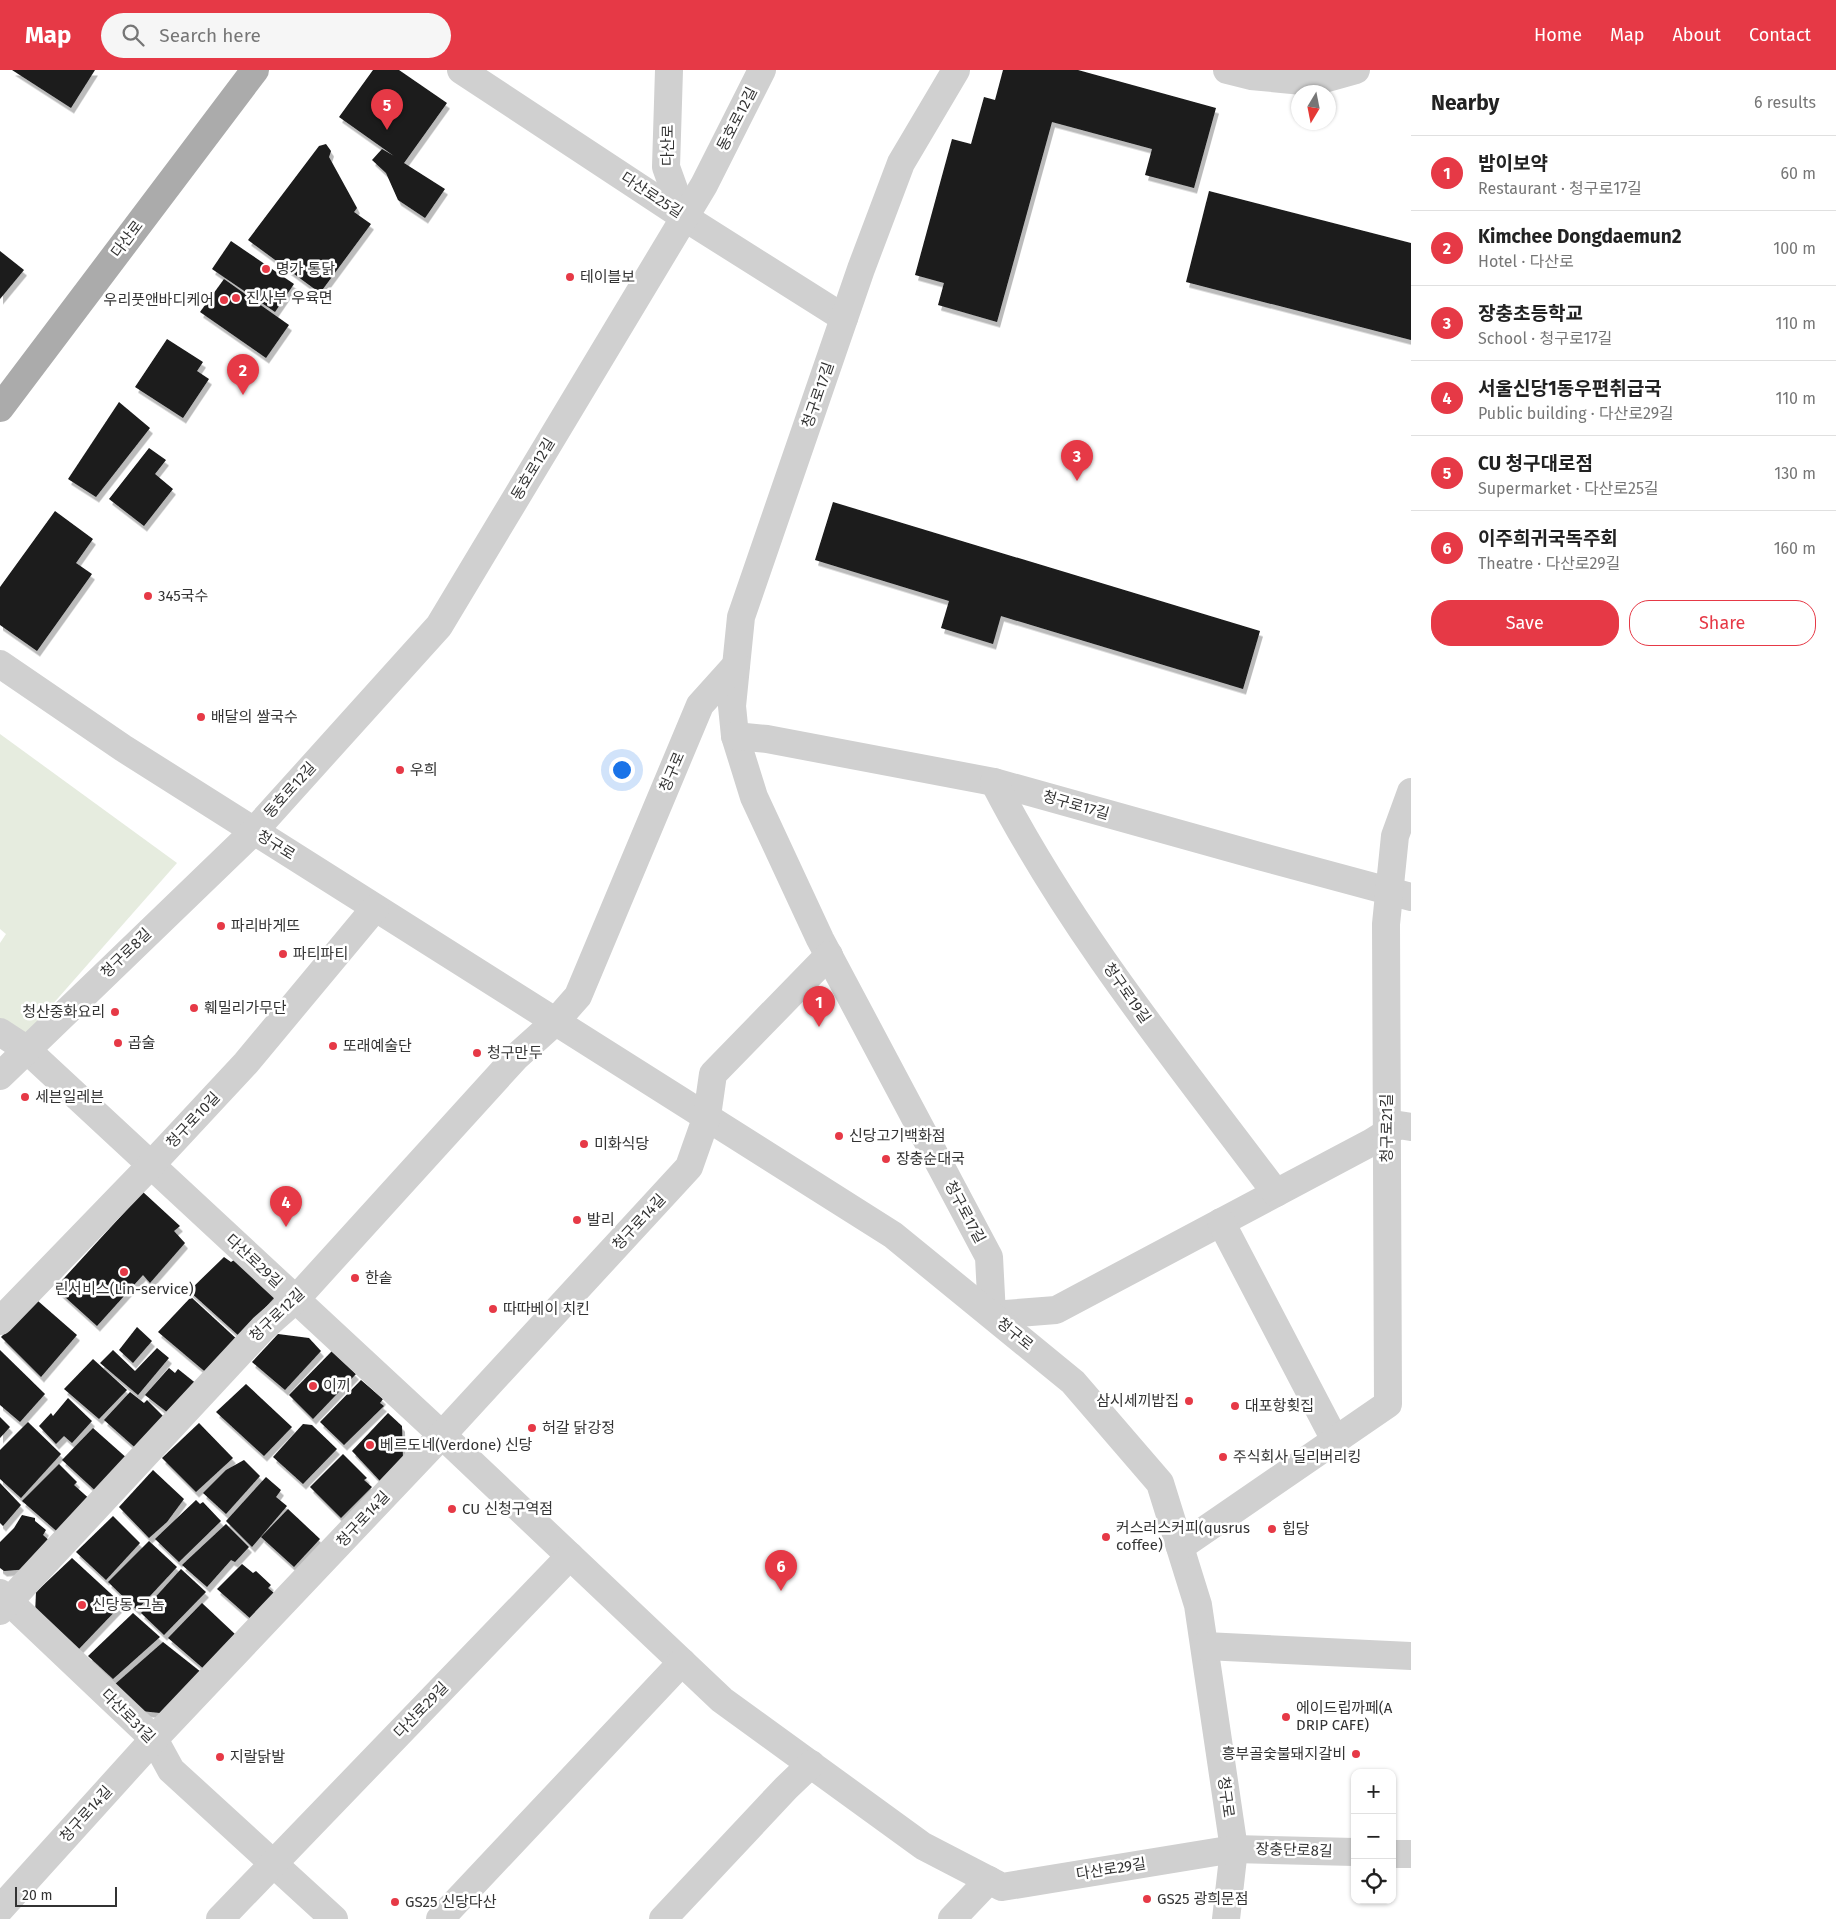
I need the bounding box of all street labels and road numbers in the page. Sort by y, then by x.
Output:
street label: 동호로12길 [713,84,761,154]
street label: 다산로 [659,124,677,166]
street label: 다산로25길 [618,168,686,222]
street label: 다산로 [107,217,147,261]
street label: 청구로17길 [798,360,838,430]
street label: 동호로12길 [507,435,559,503]
street label: 청구로 [656,749,688,795]
street label: 동호로12길 [260,758,320,822]
street label: 청구로17길 [1041,787,1111,823]
street label: 청구로 [254,826,298,864]
street label: 청구로8길 [97,924,155,982]
street label: 청구로19길 [1100,959,1154,1027]
street label: 청구로10길 [163,1088,223,1152]
street label: 청구로21길 [1378,1094,1396,1162]
street label: 청구로17길 [941,1178,989,1246]
street label: 청구로14길 [609,1190,669,1254]
street label: 다산로29길 [222,1230,286,1292]
street label: 청구로12길 [246,1285,308,1345]
street label: 청구로 [993,1314,1037,1354]
street label: 청구로14길 [333,1487,393,1551]
street label: 다산로29길 [390,1678,452,1742]
street label: 다산로31길 [97,1685,159,1747]
street label: 청구로 [1214,1775,1238,1819]
street label: 청구로14길 [56,1782,116,1846]
street label: 장충단로8길 [1255,1840,1333,1860]
street label: 다산로29길 [1075,1855,1147,1883]

